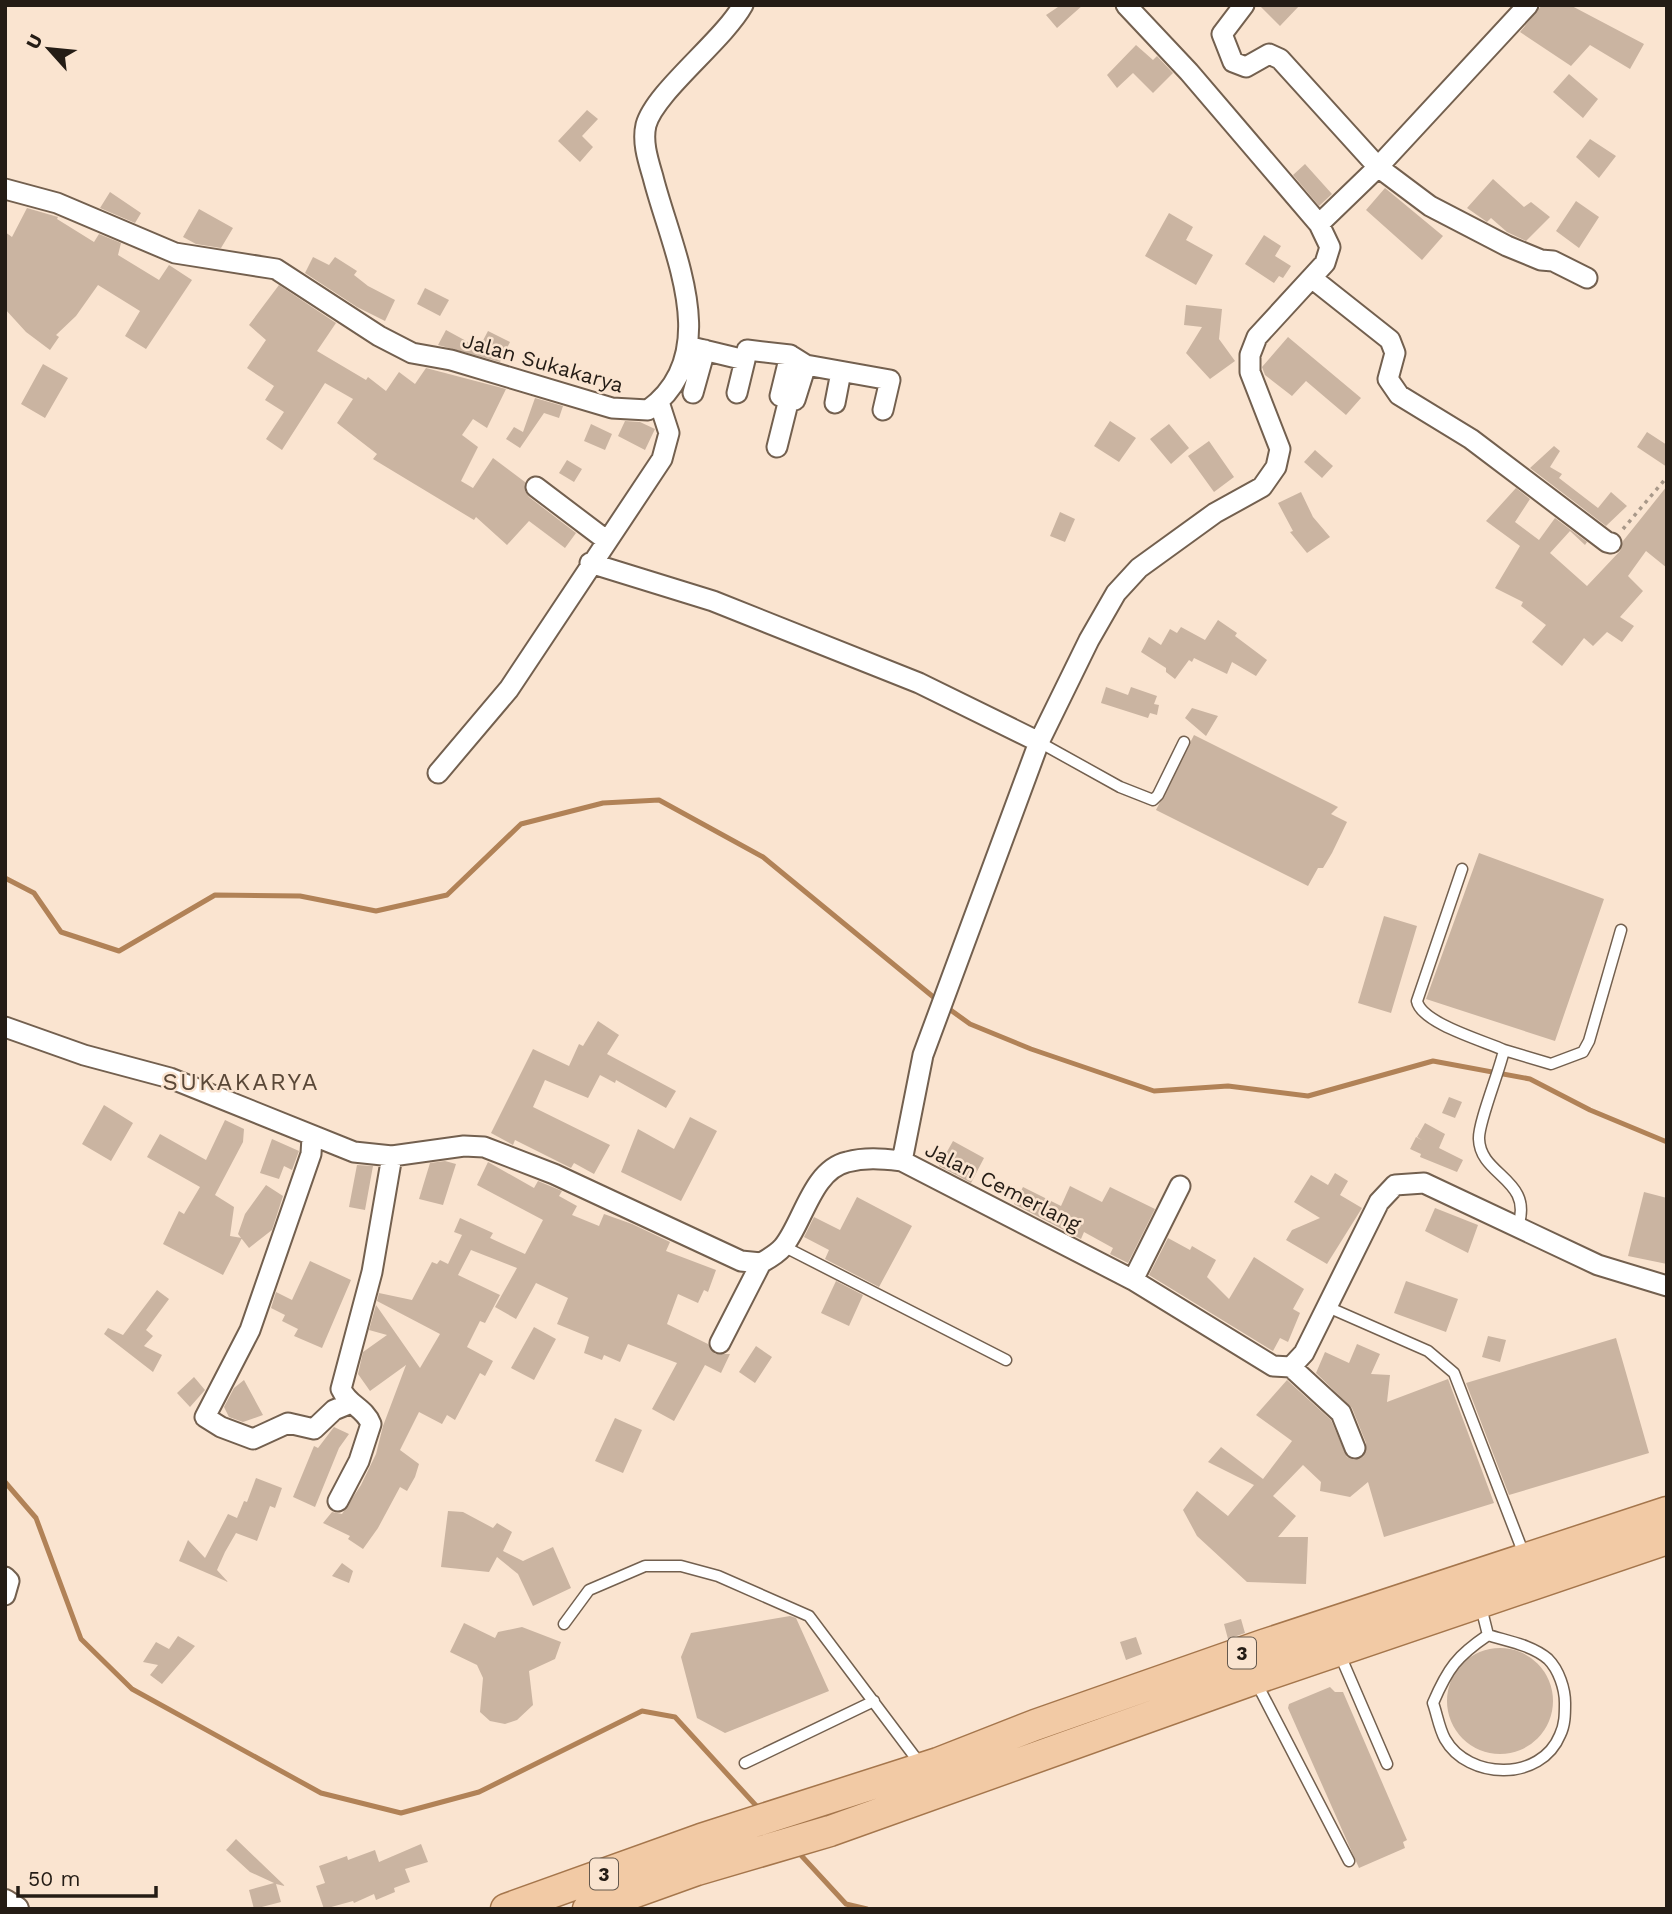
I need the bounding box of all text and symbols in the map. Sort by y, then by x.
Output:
north arrow [14,14,84,84]
text: U [21,30,48,53]
street label: Jalan Sukakarya [460,328,627,397]
district label: SUKAKARYA [163,1068,319,1096]
street label: Jalan Cemerlang [921,1136,1086,1237]
road number: 3 [1228,1638,1256,1668]
scale bar [18,1854,156,1898]
road number: 3 [590,1858,618,1890]
text: 50 m [28,1866,80,1891]

